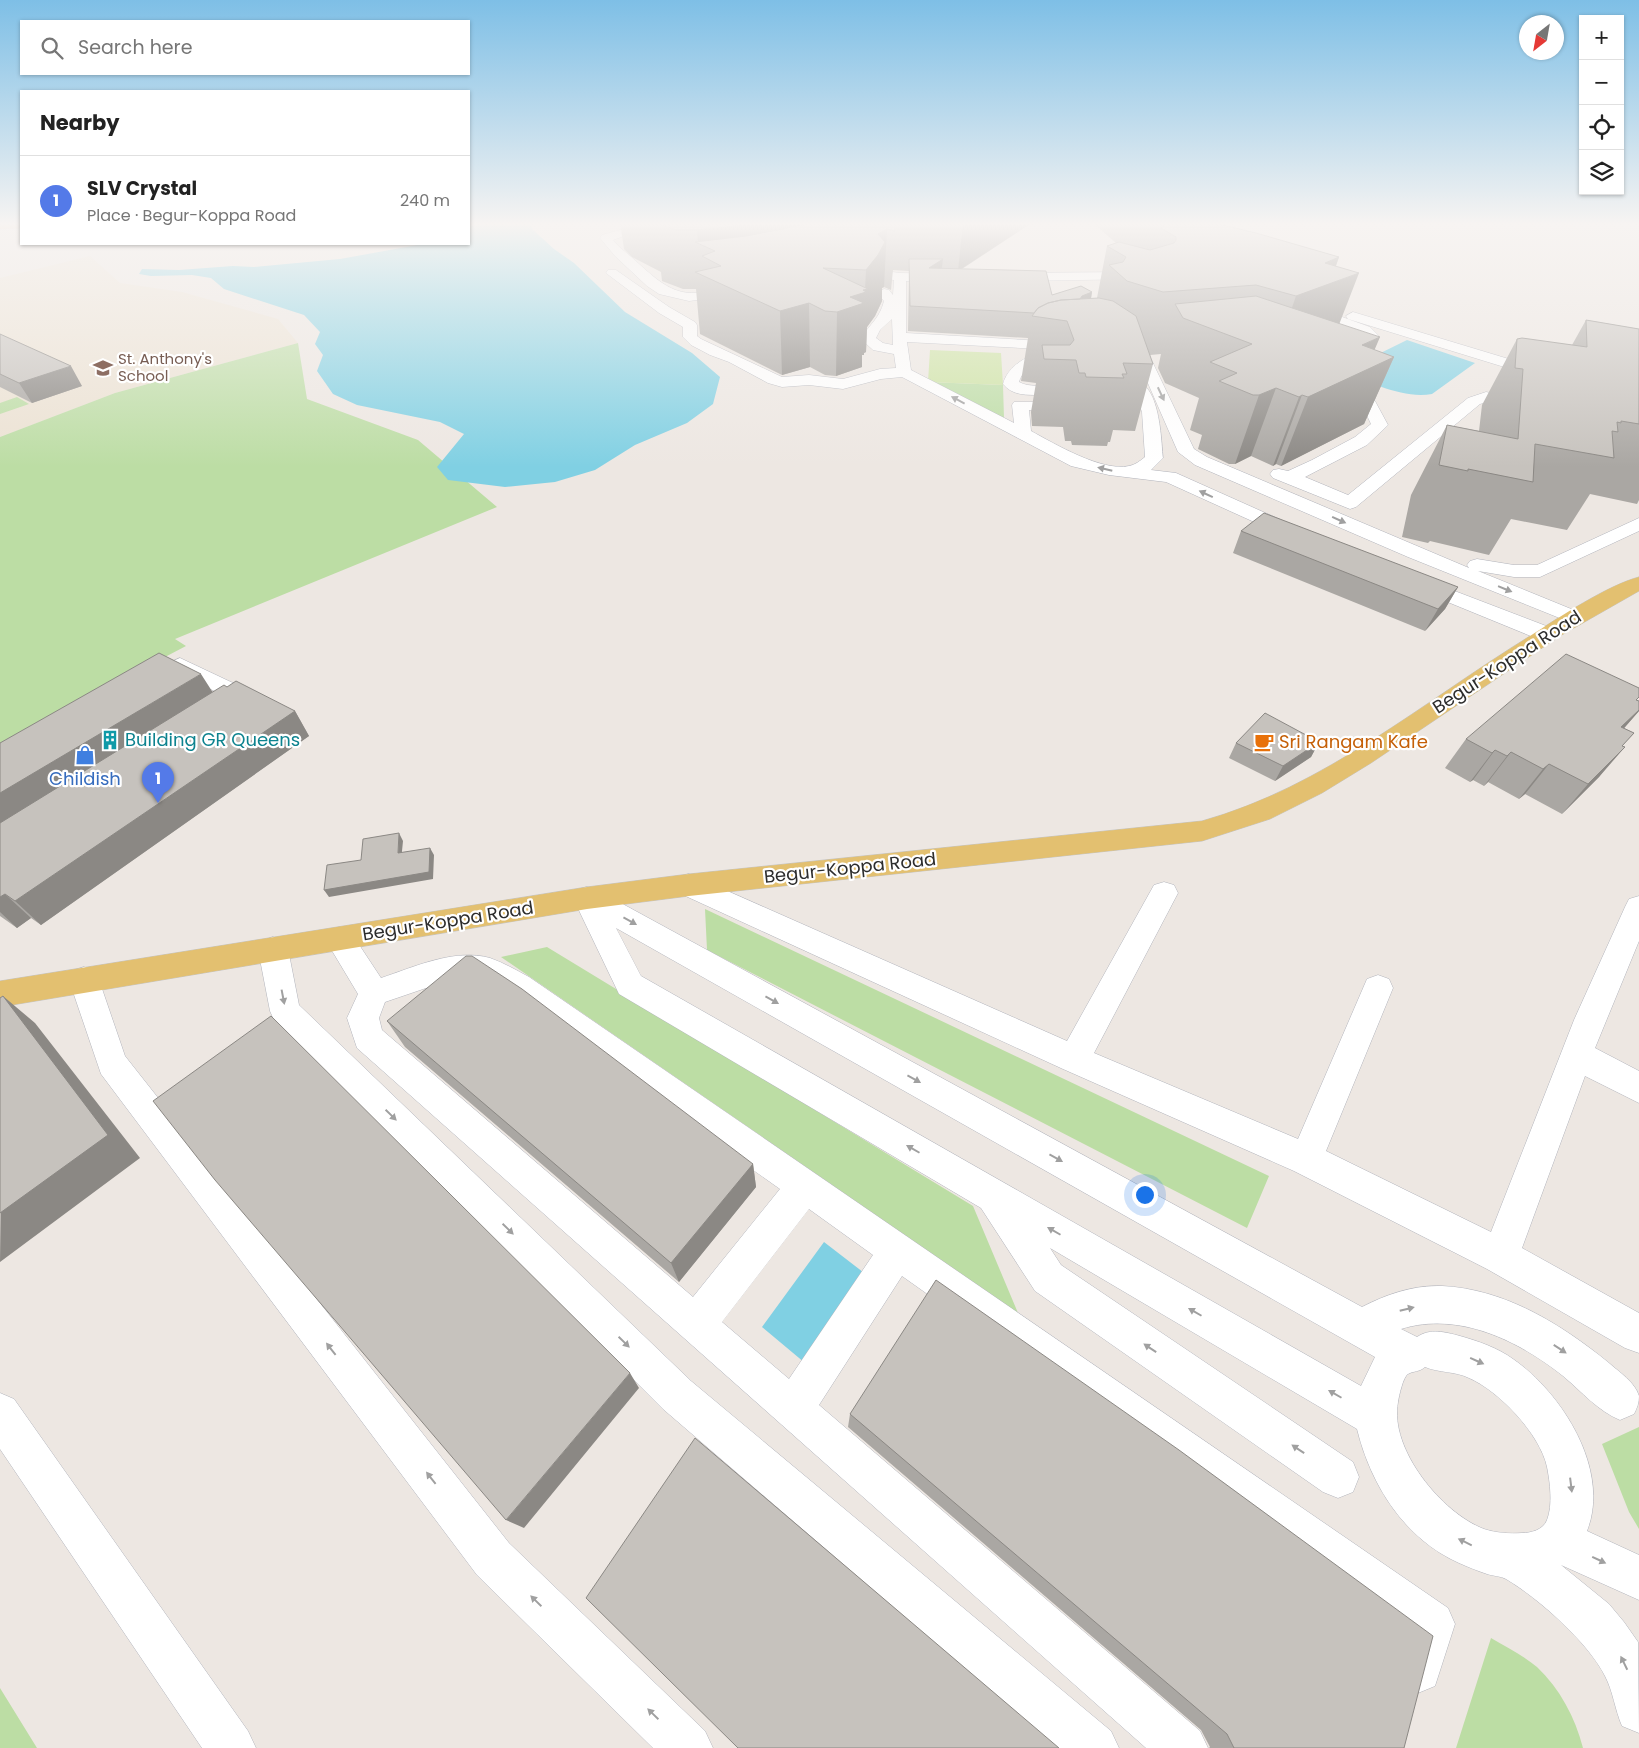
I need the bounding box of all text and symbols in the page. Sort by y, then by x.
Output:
north arrow [1519,15,1564,60]
map controls [1579,15,1624,195]
button: + [1579,15,1624,60]
search box [20,20,470,75]
icon: search [38,34,66,62]
text: Search here [78,34,192,61]
button: − [1579,60,1624,105]
button: locate [1579,105,1624,150]
text: Nearby [40,108,120,137]
button: layers [1579,150,1624,195]
text: SLV Crystal [87,175,197,202]
text: 1 [53,189,59,212]
text: 240 m [400,189,450,212]
text: Place · Begur-Koppa Road [87,204,296,227]
place label: St. Anthony's School [118,348,212,386]
school or university icon: St. Anthony's School [92,357,114,379]
one-way arrow [1157,387,1165,401]
one-way arrow [951,396,965,404]
one-way arrow [1097,465,1112,473]
one-way arrow [1199,490,1213,498]
one-way arrow [1332,517,1346,525]
one-way arrow [1498,585,1513,593]
street label: Begur-Koppa Road [1427,604,1586,719]
place label: Building GR Queens [125,727,300,752]
building icon: Building GR Queens [99,729,121,751]
place label: Sri Rangam Kafe [1279,729,1428,754]
cafe icon: Sri Rangam Kafe [1253,731,1275,753]
shop icon: Childish [74,744,96,766]
pin: 1 [142,762,174,803]
place label: Childish [49,766,121,791]
street label: Begur-Koppa Road [763,846,937,889]
street label: Begur-Koppa Road [361,895,535,946]
one-way arrow [622,917,637,925]
one-way arrow [279,990,287,1006]
one-way arrow [764,996,779,1004]
one-way arrow [906,1075,921,1083]
one-way arrow [385,1109,397,1121]
one-way arrow [907,1145,920,1154]
one-way arrow [1048,1154,1063,1162]
your location [1132,1182,1158,1208]
one-way arrow [501,1222,513,1234]
one-way arrow [1048,1226,1061,1235]
one-way arrow [1399,1305,1415,1313]
one-way arrow [1188,1308,1201,1317]
one-way arrow [617,1336,629,1348]
one-way arrow [326,1343,337,1356]
one-way arrow [1143,1343,1156,1353]
one-way arrow [1553,1344,1566,1354]
one-way arrow [1470,1357,1485,1366]
one-way arrow [1329,1389,1342,1398]
one-way arrow [1291,1444,1305,1454]
one-way arrow [425,1472,436,1485]
one-way arrow [1567,1478,1575,1494]
one-way arrow [1458,1538,1472,1546]
one-way arrow [1592,1555,1607,1564]
one-way arrow [530,1595,542,1607]
one-way arrow [1619,1656,1627,1670]
one-way arrow [647,1708,659,1720]

